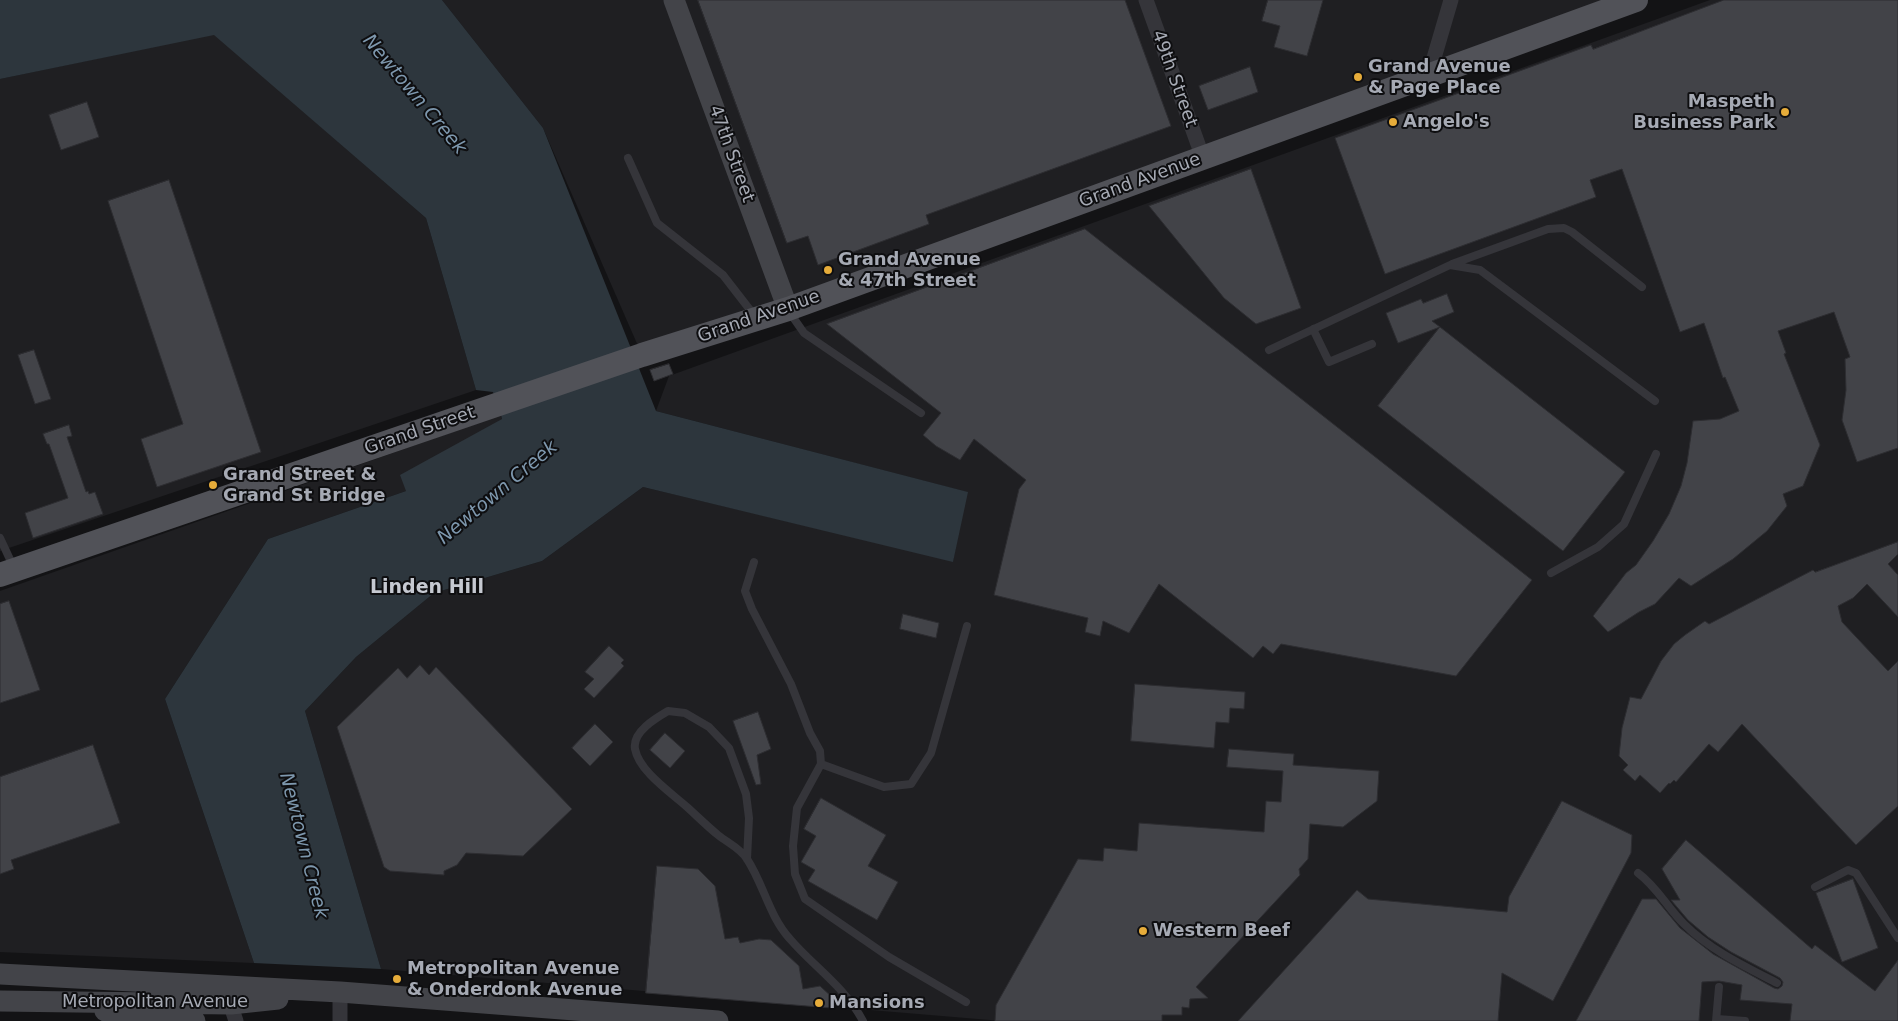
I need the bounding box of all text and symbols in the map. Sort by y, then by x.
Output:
street label: 49th Street [1146,27,1202,131]
water label: Newtown Creek [357,30,471,160]
place label: Grand Avenue & Page Place [1368,56,1511,98]
marker: Grand Avenue & Page Place [1352,71,1364,83]
place label: Maspeth Business Park [1633,91,1775,134]
street label: 47th Street [703,102,759,206]
marker: Maspeth Business Park [1779,106,1791,118]
place label: Angelo's [1403,111,1490,133]
marker: Angelo's [1387,116,1399,128]
street label: Grand Avenue [1076,149,1204,213]
place label: Grand Avenue & 47th Street [838,249,981,292]
marker: Grand Avenue & 47th Street [822,264,834,276]
street label: Grand Avenue [695,286,823,348]
street label: Grand Street [362,402,478,460]
water label: Newtown Creek [433,436,563,550]
place label: Grand Street & Grand St Bridge [223,464,385,506]
marker: Grand Street & Grand St Bridge [207,479,219,491]
district label: Linden Hill [370,577,484,599]
water label: Newtown Creek [274,771,332,921]
place label: Western Beef [1153,920,1290,942]
marker: Western Beef [1137,925,1149,937]
place label: Metropolitan Avenue & Onderdonk Avenue [407,958,622,1001]
marker: Metropolitan Avenue & Onderdonk Avenue [391,973,403,985]
street label: Metropolitan Avenue [62,991,248,1013]
place label: Mansions [829,992,925,1014]
marker: Mansions [813,997,825,1009]

